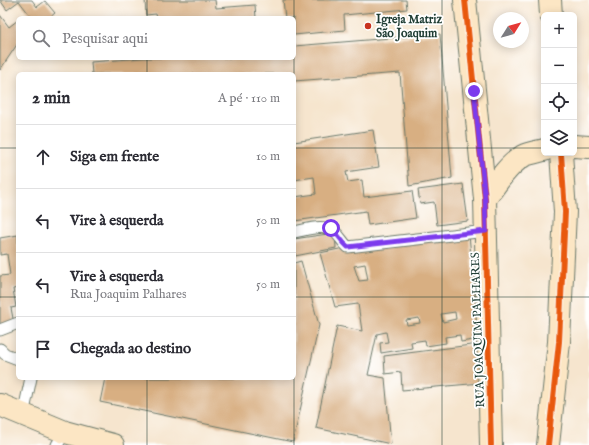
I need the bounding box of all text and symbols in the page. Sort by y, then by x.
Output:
place label: Igreja Matriz São Joaquim [376,12,442,42]
north arrow [493,12,529,48]
map controls [541,12,577,156]
button: + [541,12,577,48]
search box [16,16,296,60]
marker: Igreja Matriz São Joaquim [363,21,373,31]
icon: search [30,27,52,49]
text: Pesquisar aqui [62,29,148,48]
button: − [541,48,577,84]
route end [465,82,483,100]
button: locate [541,84,577,120]
text: 2 min [32,88,70,109]
text: A pé · 110 m [218,90,280,107]
button: layers [541,120,577,156]
icon: ahead [32,146,54,168]
text: Siga em frente [70,147,159,166]
text: 10 m [256,148,280,165]
icon: left [32,210,54,232]
text: Vire à esquerda [70,211,163,230]
text: 50 m [256,212,280,229]
route start [322,219,340,237]
street label: RUA JOAQUIM PALHARES [468,252,489,408]
text: Vire à esquerda [70,267,163,286]
icon: left [32,274,54,296]
text: 50 m [256,276,280,293]
text: Rua Joaquim Palhares [70,286,187,303]
icon: arrive [32,338,54,360]
text: Chegada ao destino [70,339,191,358]

